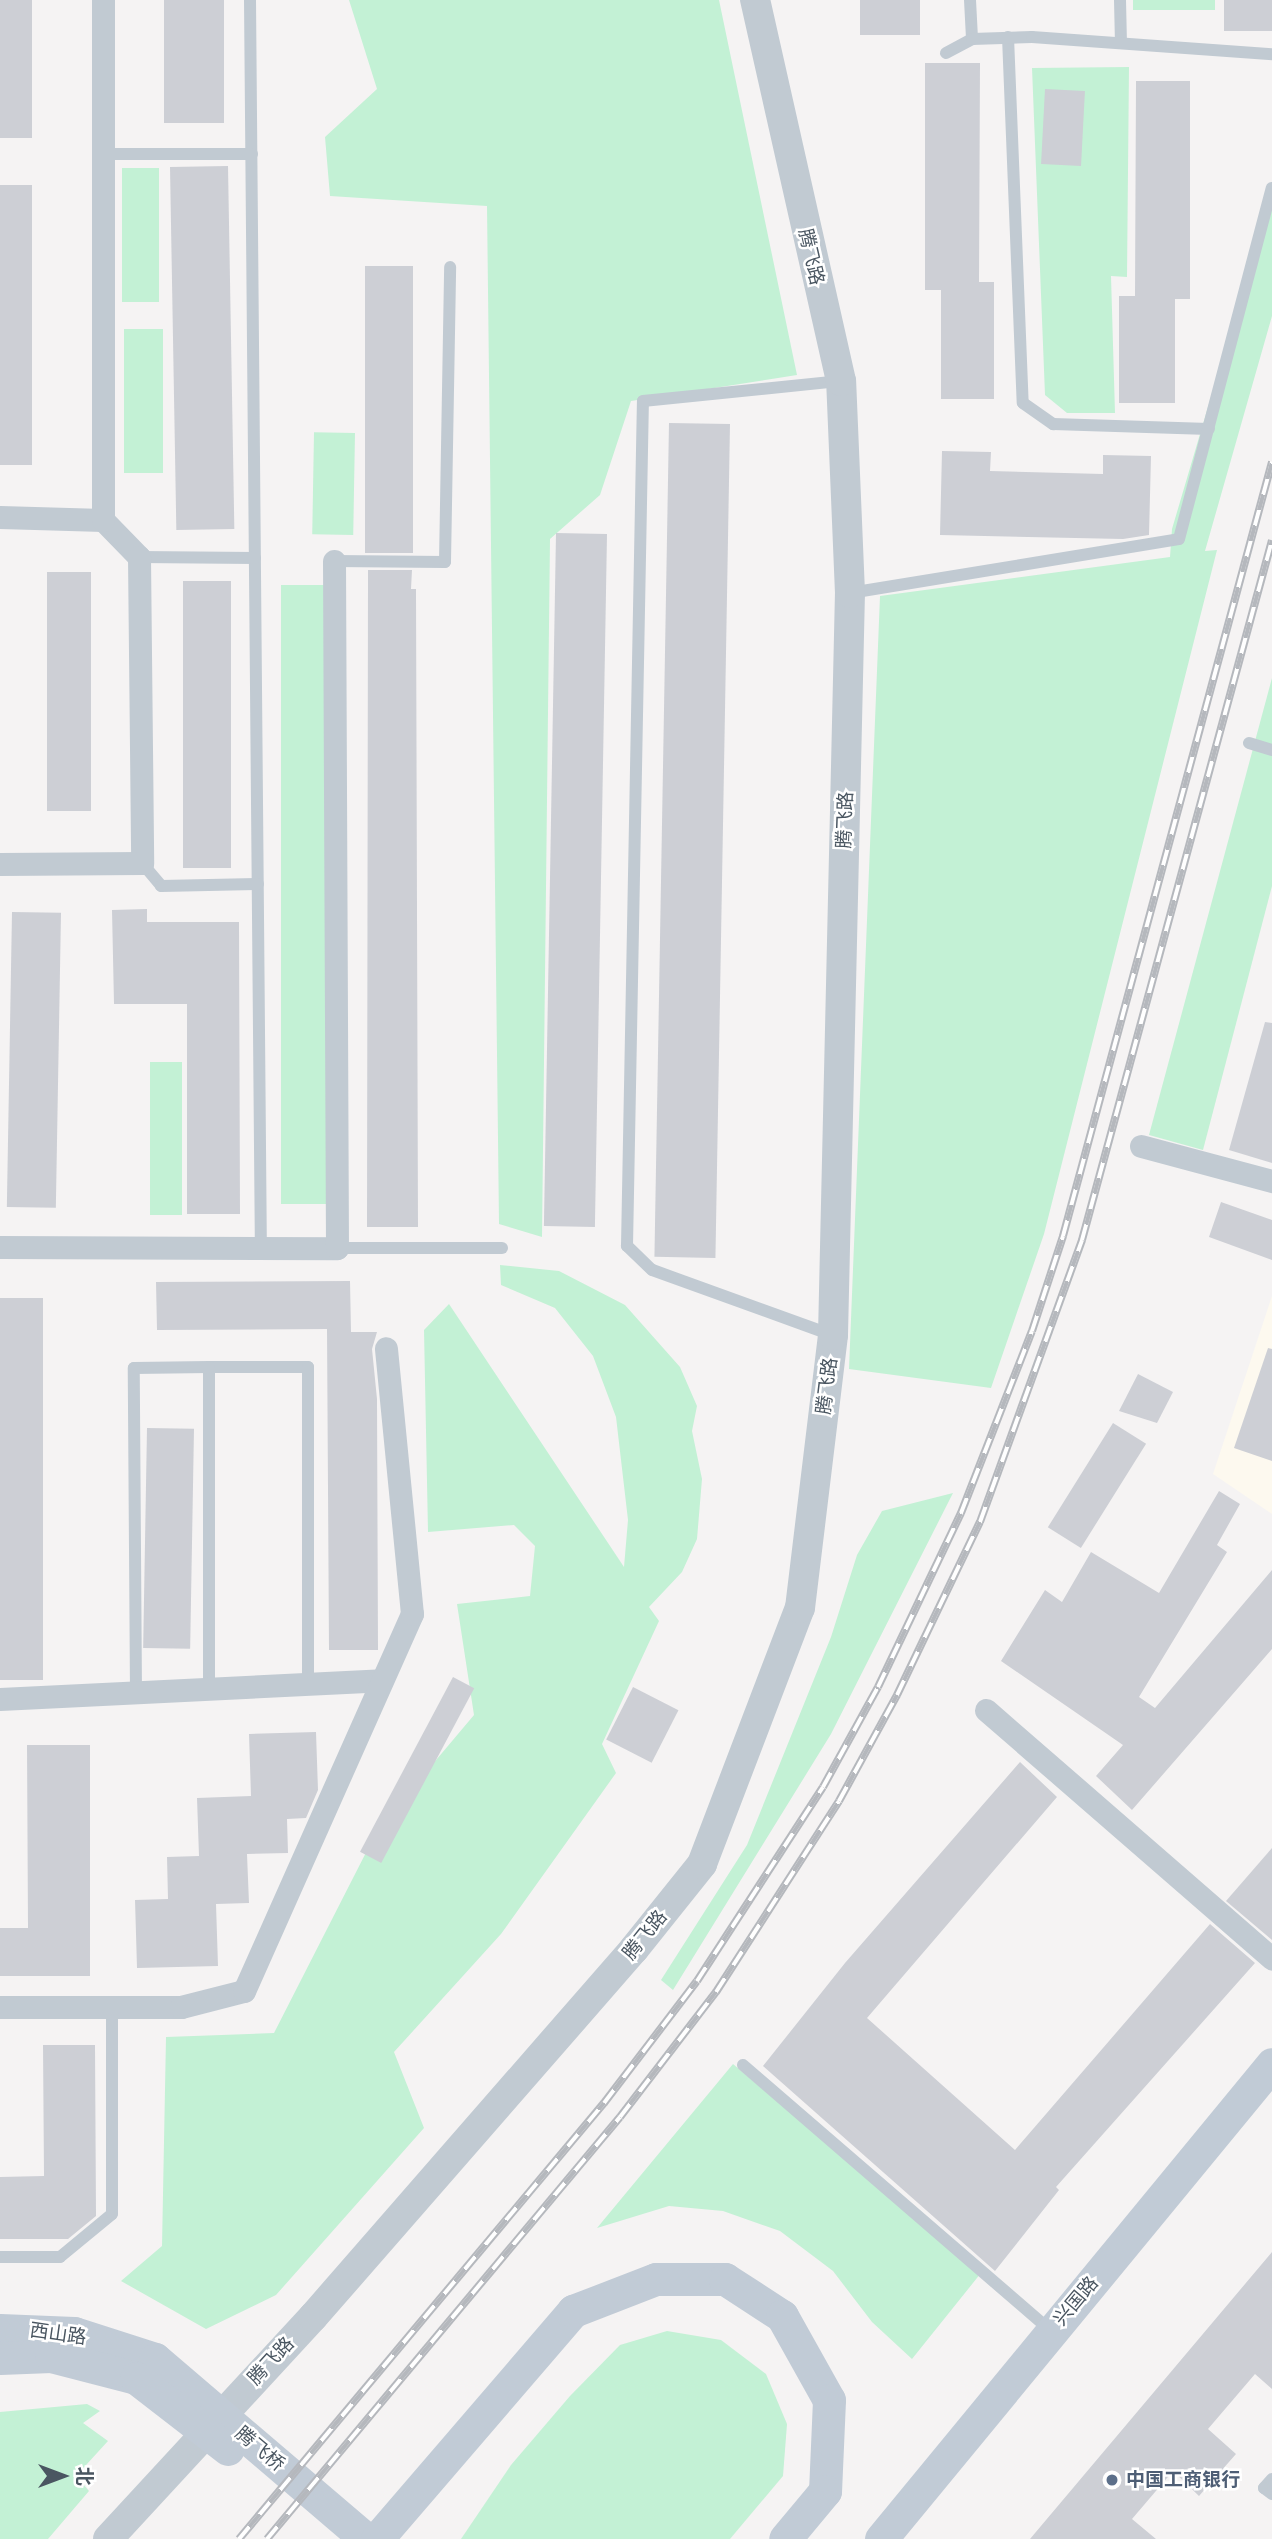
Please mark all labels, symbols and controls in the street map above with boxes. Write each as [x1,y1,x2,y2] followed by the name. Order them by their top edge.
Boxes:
[793,227,829,287] street label: 腾飞路
[833,791,857,849] street label: 腾飞路
[812,1356,842,1416] street label: 腾飞路
[618,1906,672,1964] street label: 腾飞路
[1049,2272,1103,2330] street label: 兴国路
[28,2319,88,2349] street label: 西山路
[243,2332,299,2390] street label: 腾飞路
[231,2422,289,2476] street label: 腾飞桥
[28,2441,98,2511] north arrow
[71,2466,98,2486] text: 北
[1126,2469,1240,2491] place label: 中国工商银行
[1104,2472,1120,2488] marker: 中国工商银行

